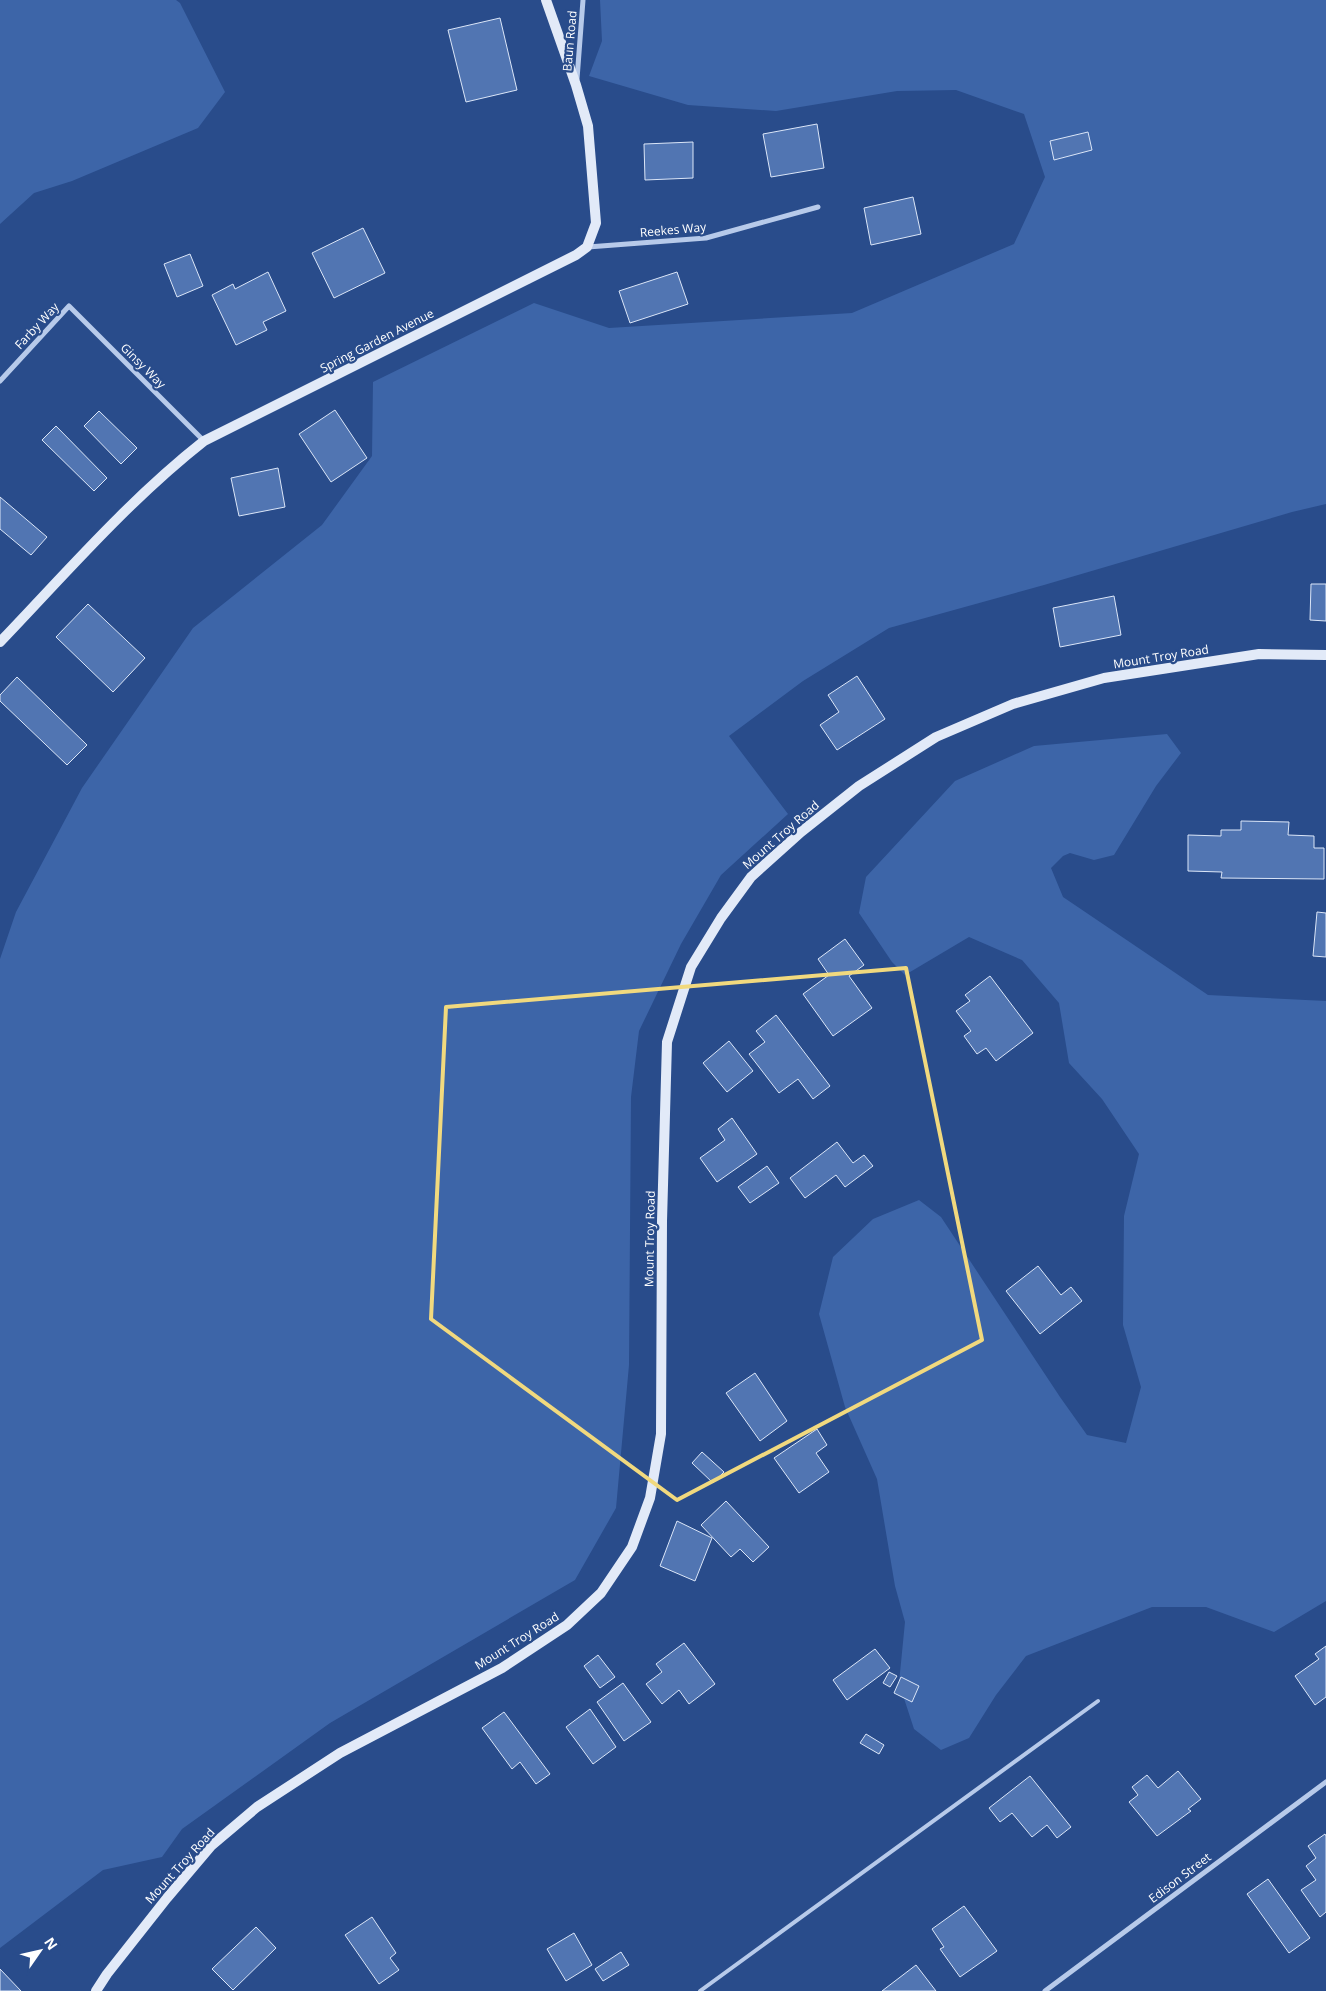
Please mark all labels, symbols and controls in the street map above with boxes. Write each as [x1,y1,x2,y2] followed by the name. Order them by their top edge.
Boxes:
[558,10,581,72] street label: Baun Road
[639,218,708,241] street label: Reekes Way
[11,298,63,353] street label: Farby Way
[317,304,437,377] street label: Spring Garden Avenue
[117,339,170,393] street label: Ginsy Way
[1112,641,1210,672] street label: Mount Troy Road
[739,797,823,873] street label: Mount Troy Road
[640,1191,659,1287] street label: Mount Troy Road
[471,1608,562,1673] street label: Mount Troy Road
[141,1824,218,1907] street label: Mount Troy Road
[1145,1849,1214,1907] street label: Edison Street
[15,1926,65,1976] north arrow
[40,1933,62,1953] text: N

